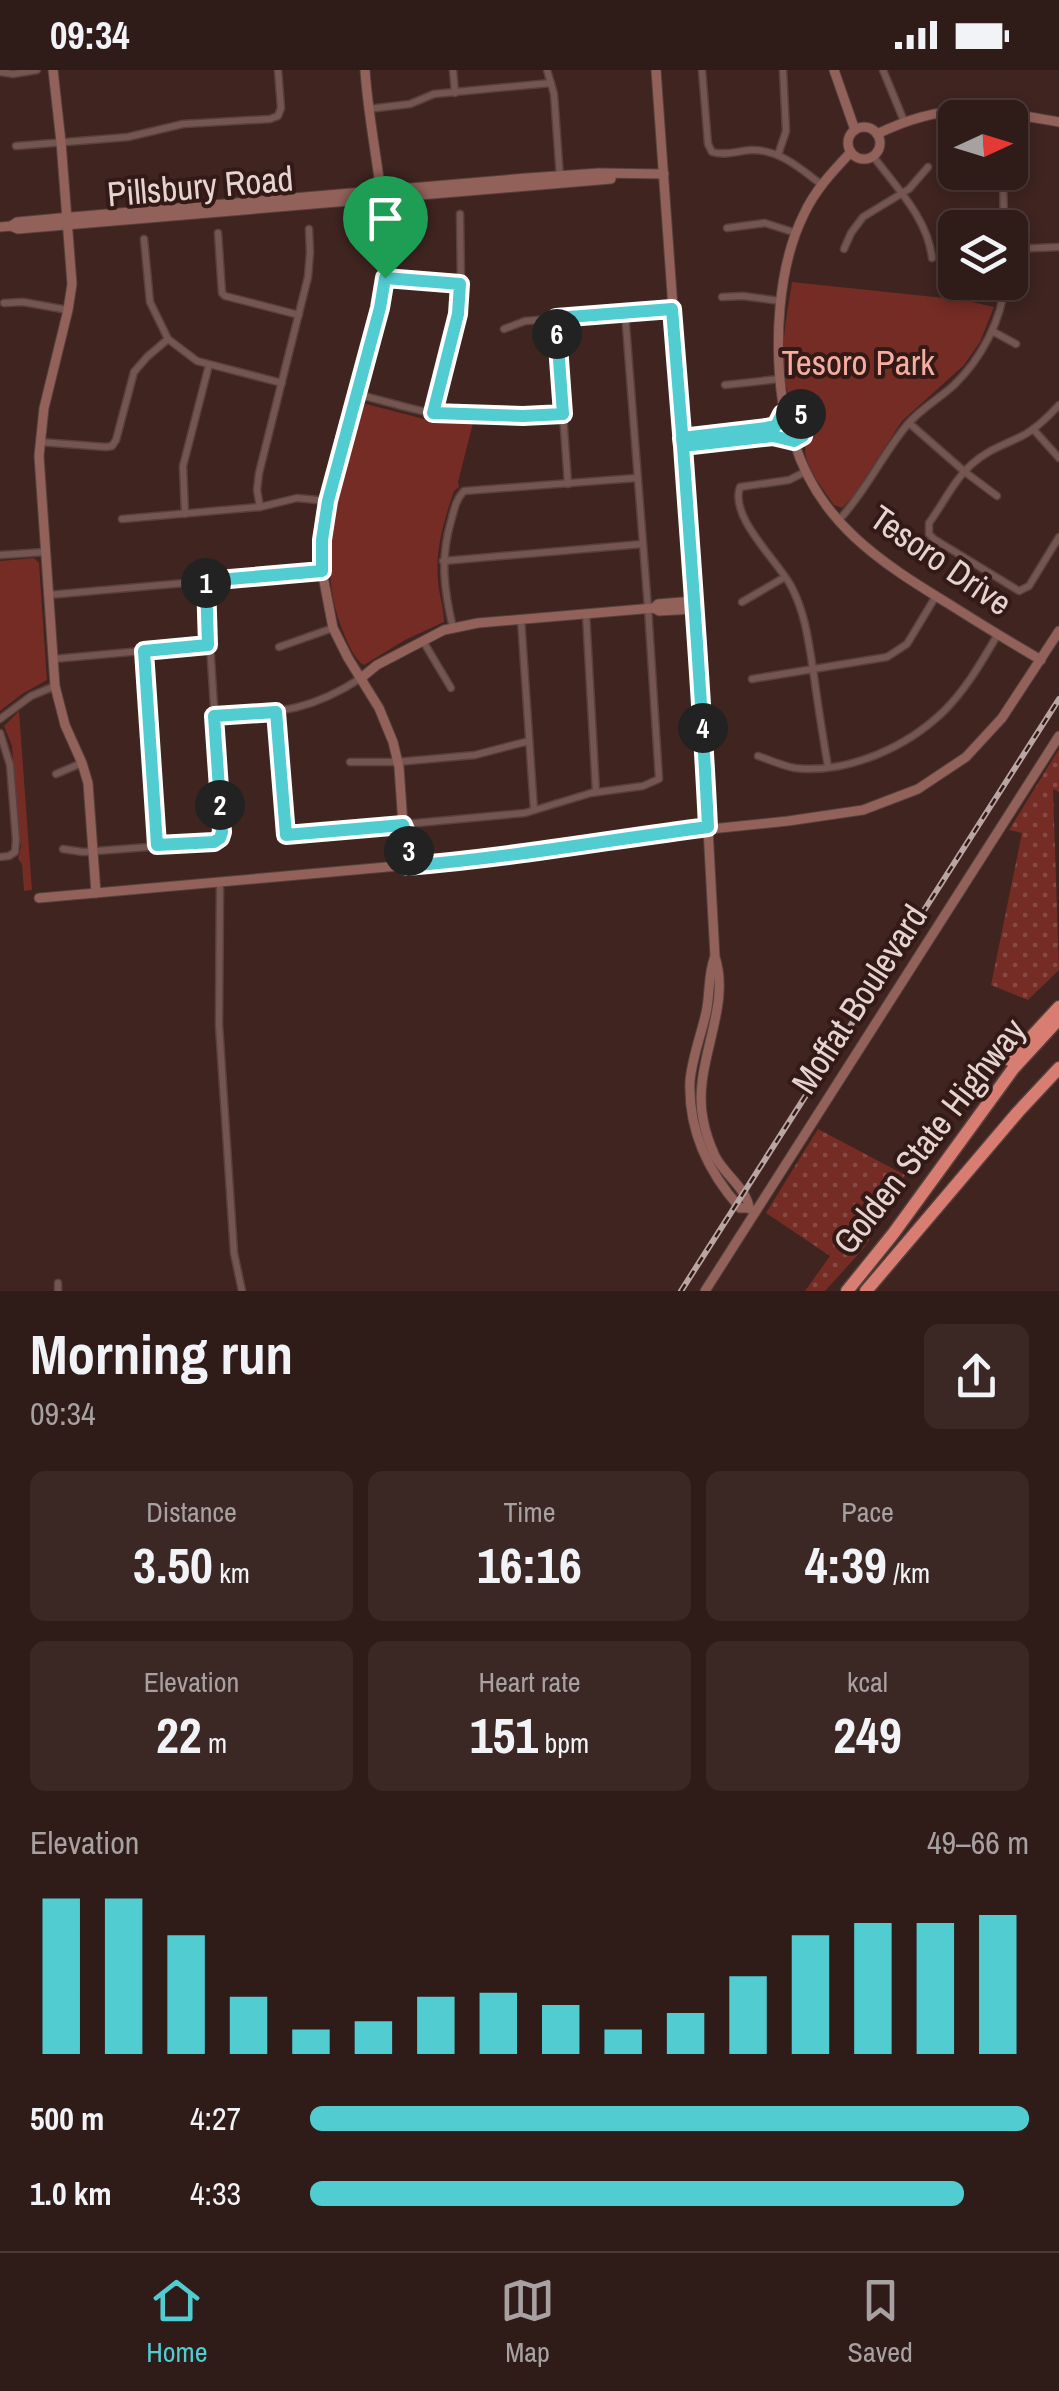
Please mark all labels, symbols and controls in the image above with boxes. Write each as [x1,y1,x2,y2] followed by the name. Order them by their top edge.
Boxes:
[50,10,130,61] text: 09:34
[938,100,1028,190] north arrow
[938,100,1028,300] map controls
[105,154,295,218] street label: Pillsbury Road
[343,176,428,279] pin
[358,191,413,246] icon: arrive
[938,210,1028,300] button: layers
[532,309,582,359] pin: 6
[551,315,563,353] text: 6
[781,339,935,386] park label: Tesoro Park
[776,389,826,439] pin: 5
[795,395,807,433] text: 5
[861,494,1021,626] street label: Tesoro Drive
[181,558,231,608] pin: 1
[200,564,212,602] text: 1
[678,703,728,753] pin: 4
[697,709,709,747] text: 4
[195,780,245,830] pin: 2
[214,786,226,824] text: 2
[384,826,434,876] pin: 3
[403,832,415,870] text: 3
[780,895,938,1103] street label: Moffat Boulevard
[822,1008,1036,1264] street label: Golden State Highway
[30,1317,293,1391] text: Morning run
[924,1324,1029,1429] button: share
[30,1392,96,1435] text: 09:34
[146,1493,237,1531] text: Distance
[504,1493,555,1531] text: Time
[841,1493,894,1531] text: Pace
[133,1531,213,1599] text: 3.50
[477,1531,582,1599] text: 16:16
[805,1531,887,1599] text: 4:39
[213,1554,250,1592] text: km
[887,1554,930,1592] text: /km
[144,1663,239,1701] text: Elevation
[478,1663,581,1701] text: Heart rate
[847,1663,888,1701] text: kcal
[156,1701,202,1769] text: 22
[470,1701,538,1769] text: 151
[833,1701,902,1769] text: 249
[202,1724,227,1762] text: m
[538,1724,589,1762] text: bpm
[30,1821,139,1864] text: Elevation
[927,1821,1029,1864] text: 49–66 m
[30,2097,104,2140] text: 500 m
[190,2097,241,2140] text: 4:27
[30,2172,112,2215] text: 1.0 km
[190,2172,241,2215] text: 4:33
[146,2273,208,2371] tab: Home
[500,2273,555,2371] tab: Map
[848,2273,913,2371] tab: Saved

